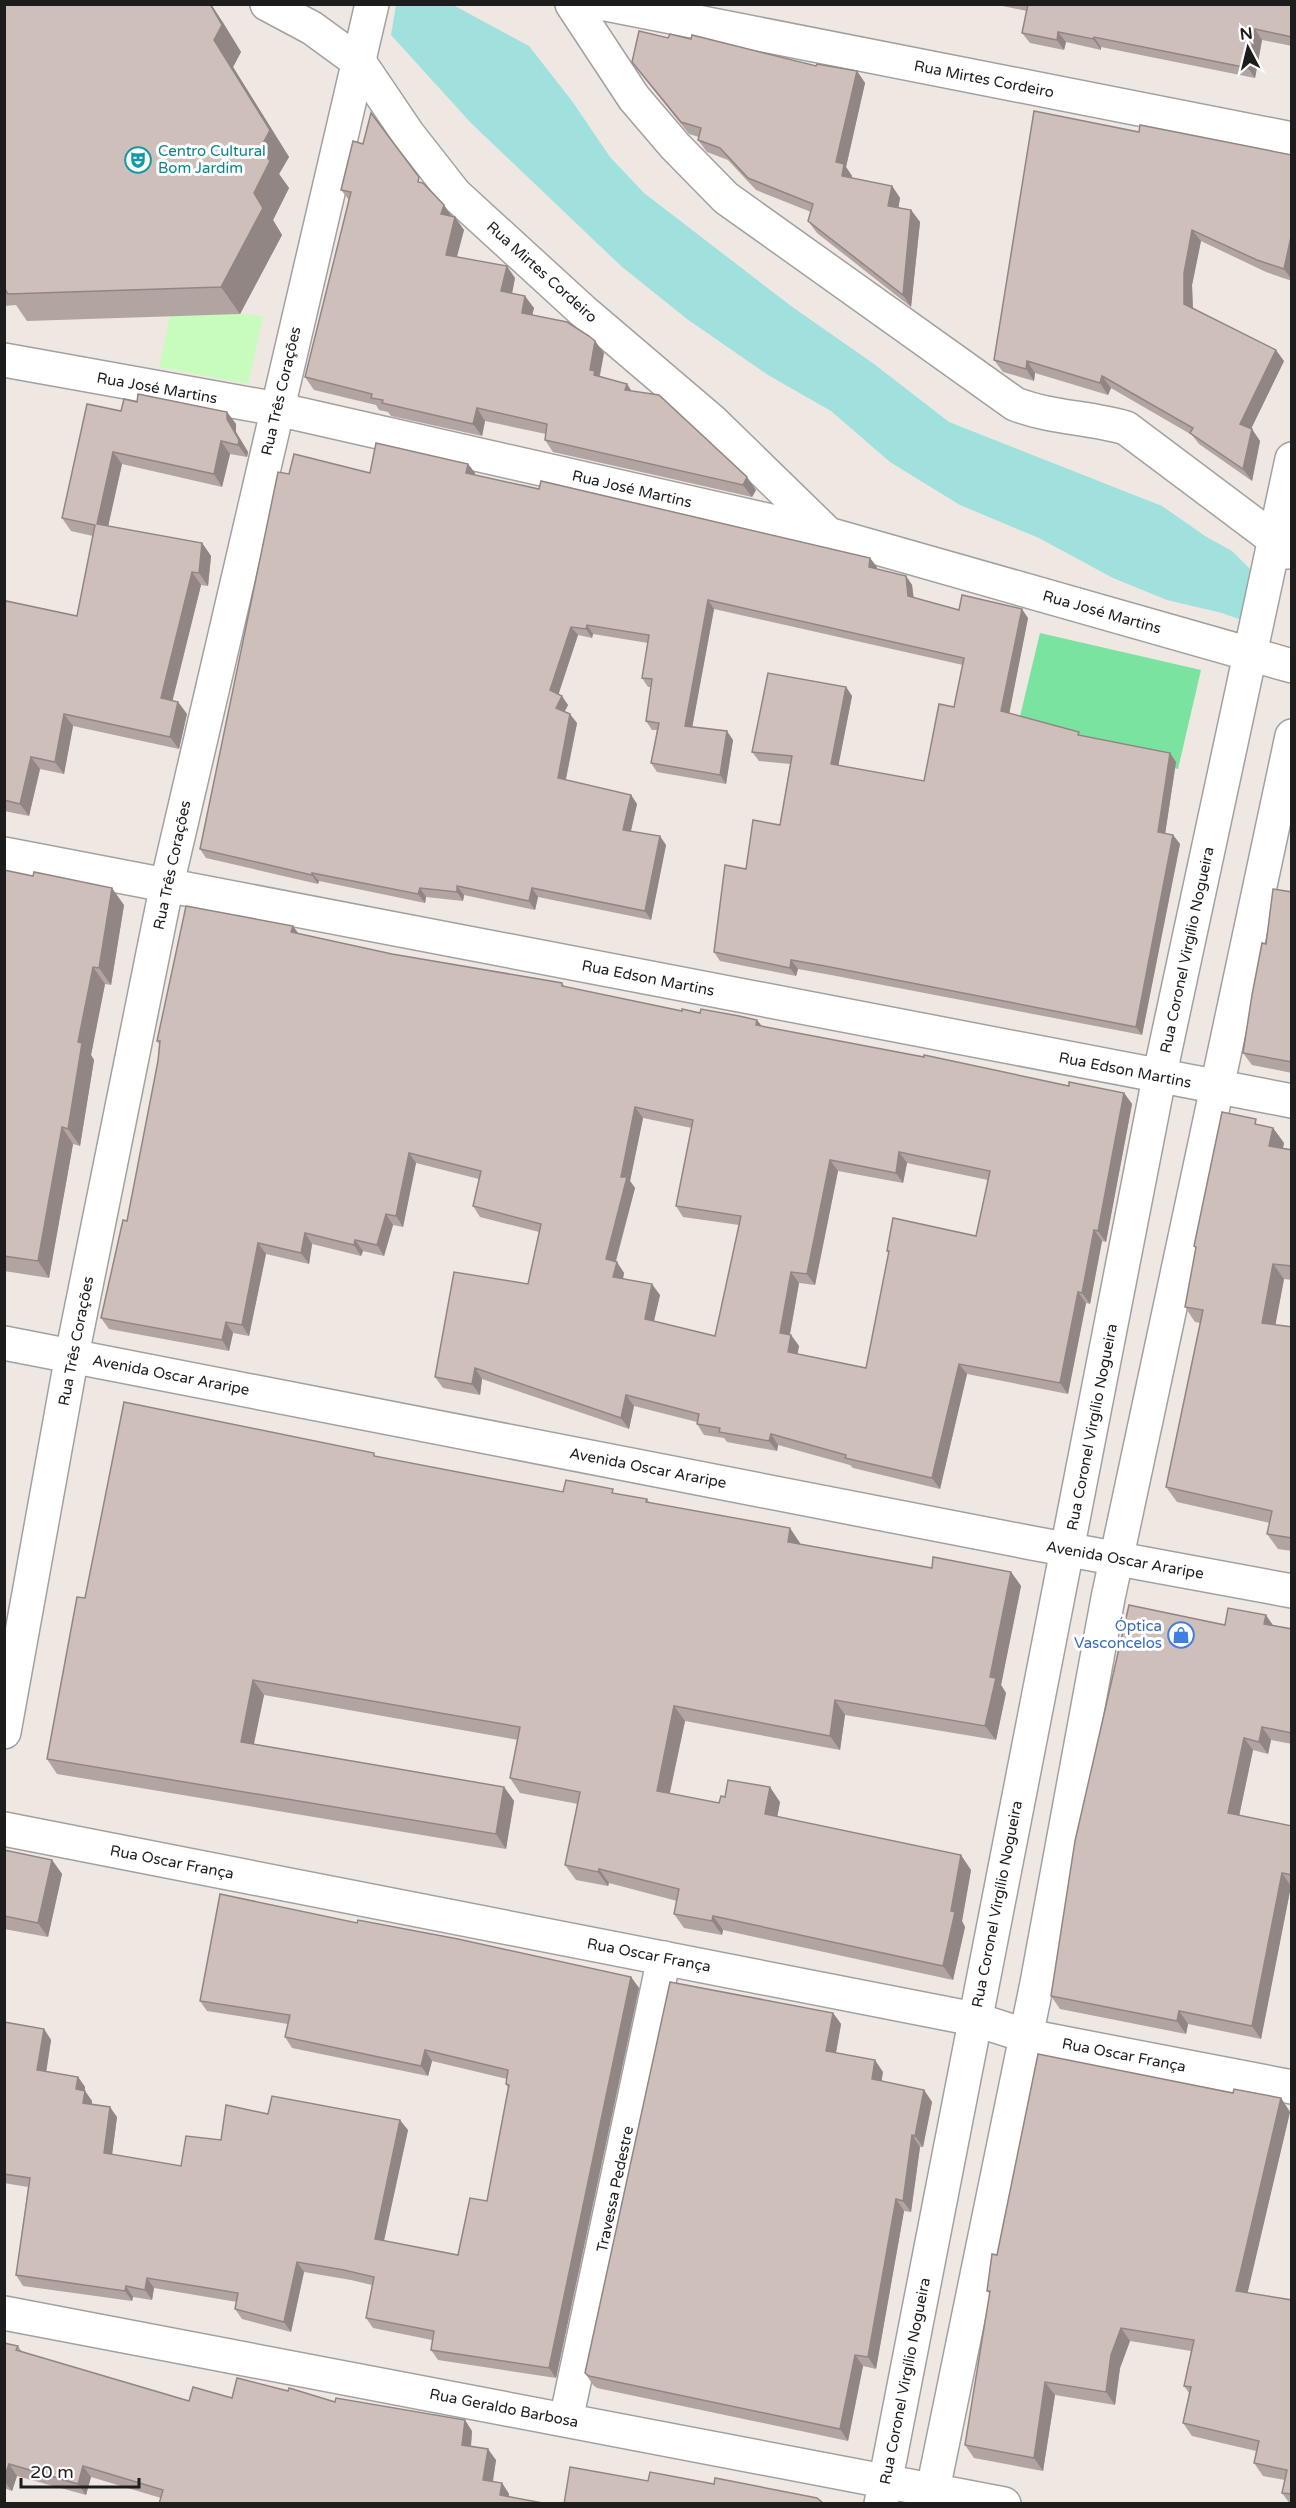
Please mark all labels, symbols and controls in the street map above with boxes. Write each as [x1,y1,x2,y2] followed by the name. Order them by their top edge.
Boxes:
[1218,18,1278,78] north arrow
[1239,23,1254,45] text: N
[912,57,1056,101] street label: Rua Mirtes Cordeiro
[158,142,266,177] place label: Centro Cultural Bom Jardim
[123,145,153,175] theatre icon: Centro Cultural Bom Jardim
[483,218,601,326] street label: Rua Mirtes Cordeiro
[257,325,305,457] street label: Rua Três Corações
[95,369,219,407] street label: Rua José Martins
[570,466,694,512] street label: Rua José Martins
[1041,586,1163,638] street label: Rua José Martins
[150,799,194,931] street label: Rua Três Corações
[1156,845,1218,1055] street label: Rua Coronel Virgílio Nogueira
[580,956,716,1000] street label: Rua Edson Martins
[1057,1048,1193,1092] street label: Rua Edson Martins
[55,1275,97,1407] street label: Rua Três Corações
[1063,1322,1121,1532] street label: Rua Coronel Virgílio Nogueira
[91,1351,251,1399] street label: Avenida Oscar Araripe
[568,1444,728,1492] street label: Avenida Oscar Araripe
[1045,1537,1205,1583] street label: Avenida Oscar Araripe
[1074,1617,1162,1652] place label: Óptica Vasconcelos
[1166,1620,1196,1650] shop icon: Óptica Vasconcelos
[968,1799,1026,2009] street label: Rua Coronel Virgílio Nogueira
[108,1841,236,1883] street label: Rua Oscar França
[585,1934,713,1976] street label: Rua Oscar França
[1060,2034,1188,2076] street label: Rua Oscar França
[593,2124,637,2254] street label: Travessa Pedestre
[876,2276,934,2486] street label: Rua Coronel Virgílio Nogueira
[428,2385,580,2431] street label: Rua Geraldo Barbosa
[21,2451,140,2489] scale bar
[30,2461,74,2483] text: 20 m

